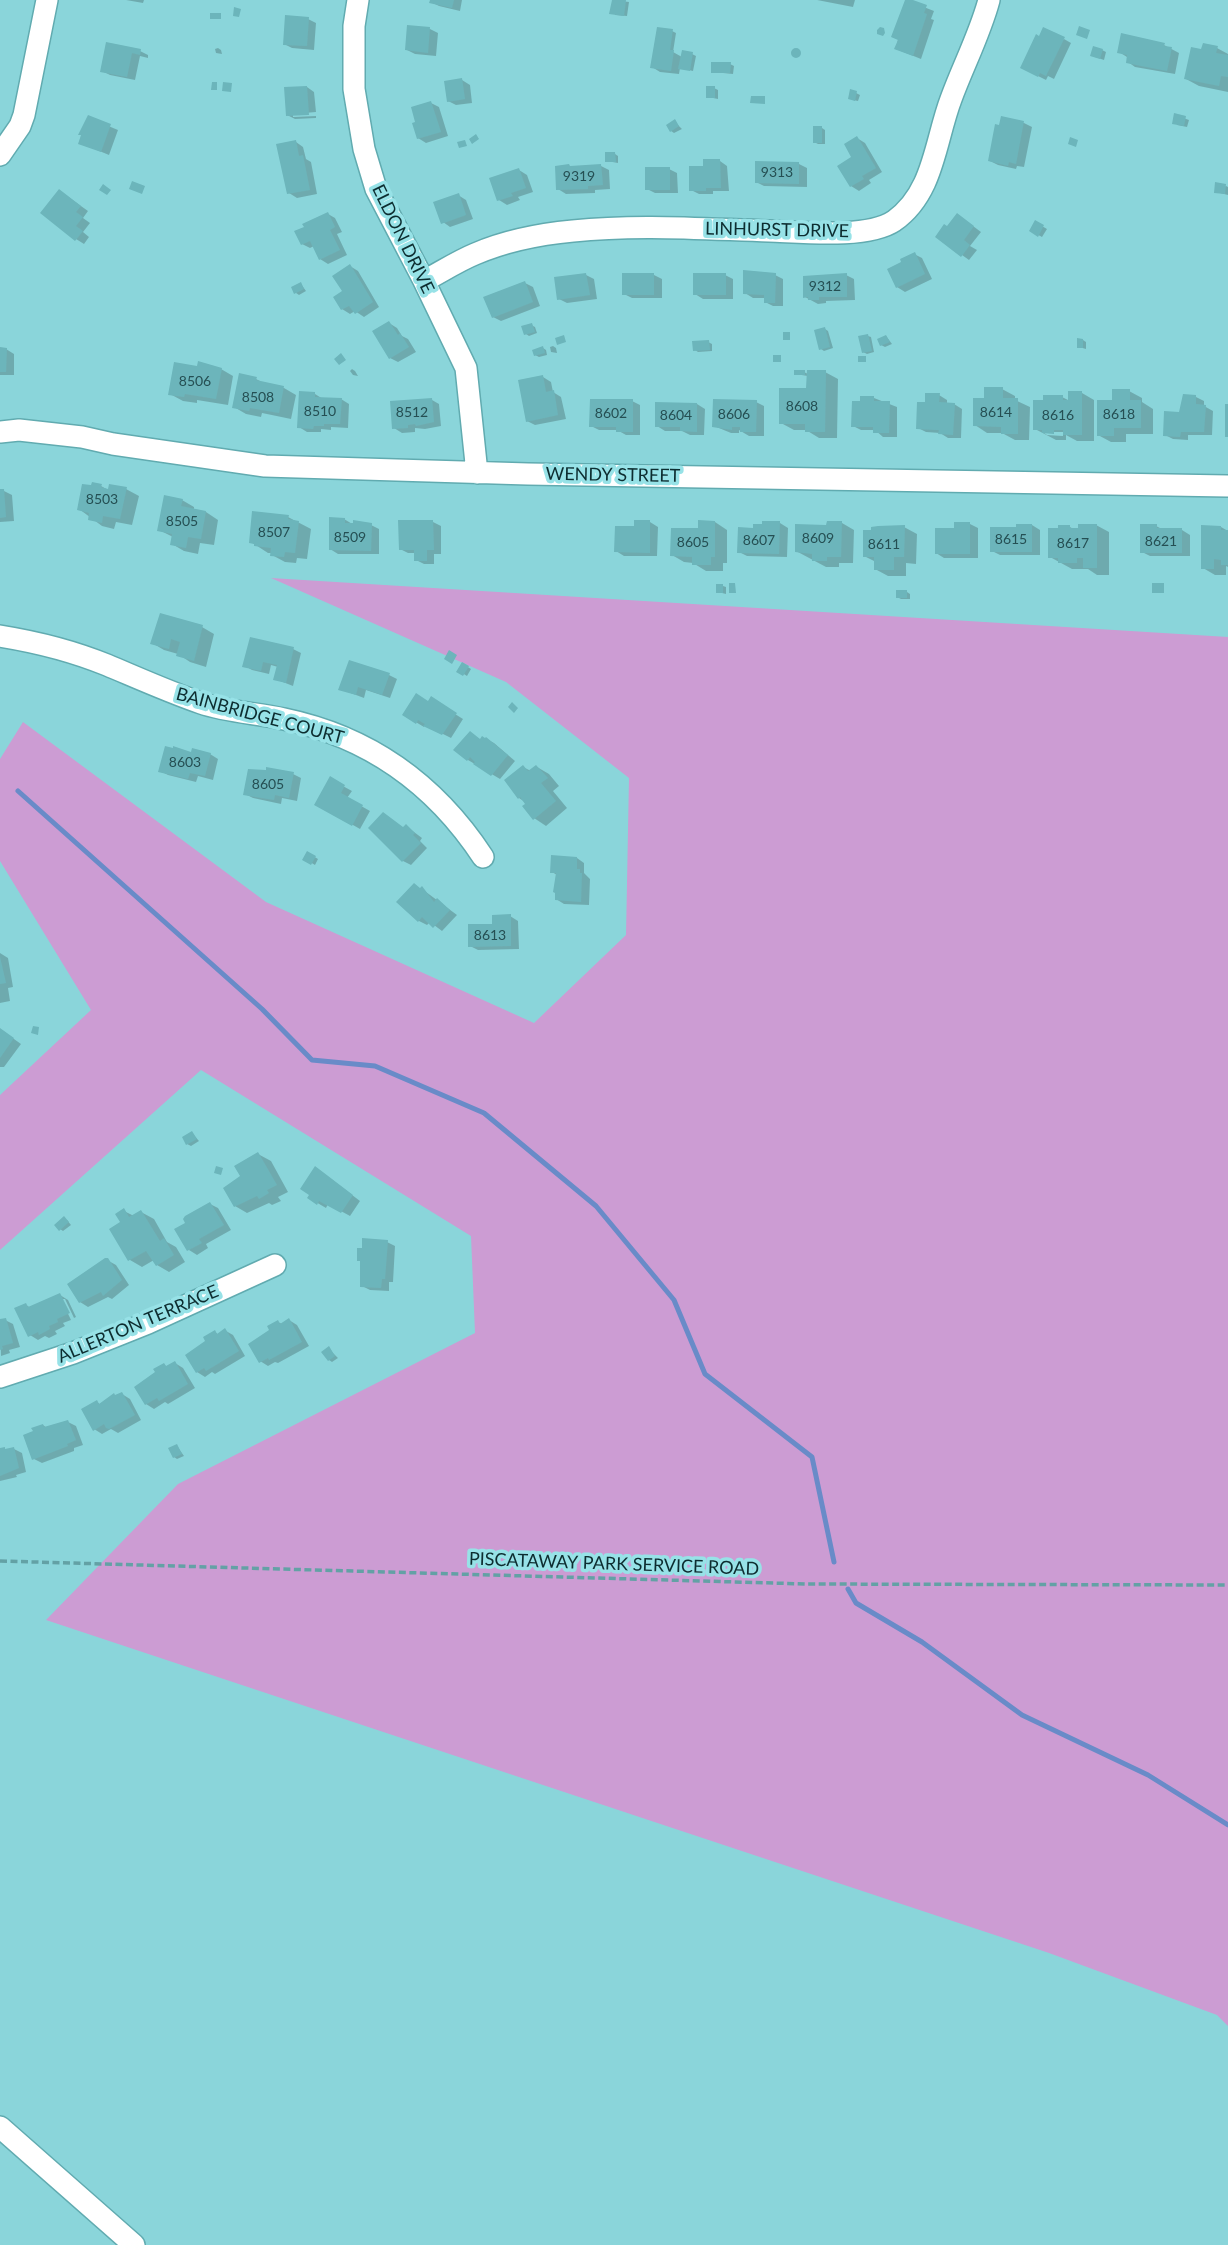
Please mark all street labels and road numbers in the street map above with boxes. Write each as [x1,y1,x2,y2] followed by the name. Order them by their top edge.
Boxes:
[367,181,439,297] street label: ELDON DRIVE
[705,218,849,242] street label: LINHURST DRIVE
[545,463,681,487] street label: WENDY STREET
[174,683,346,749] street label: BAINBRIDGE COURT
[54,1280,222,1368] street label: ALLERTON TERRACE
[469,1548,759,1580] street label: PISCATAWAY PARK SERVICE ROAD

